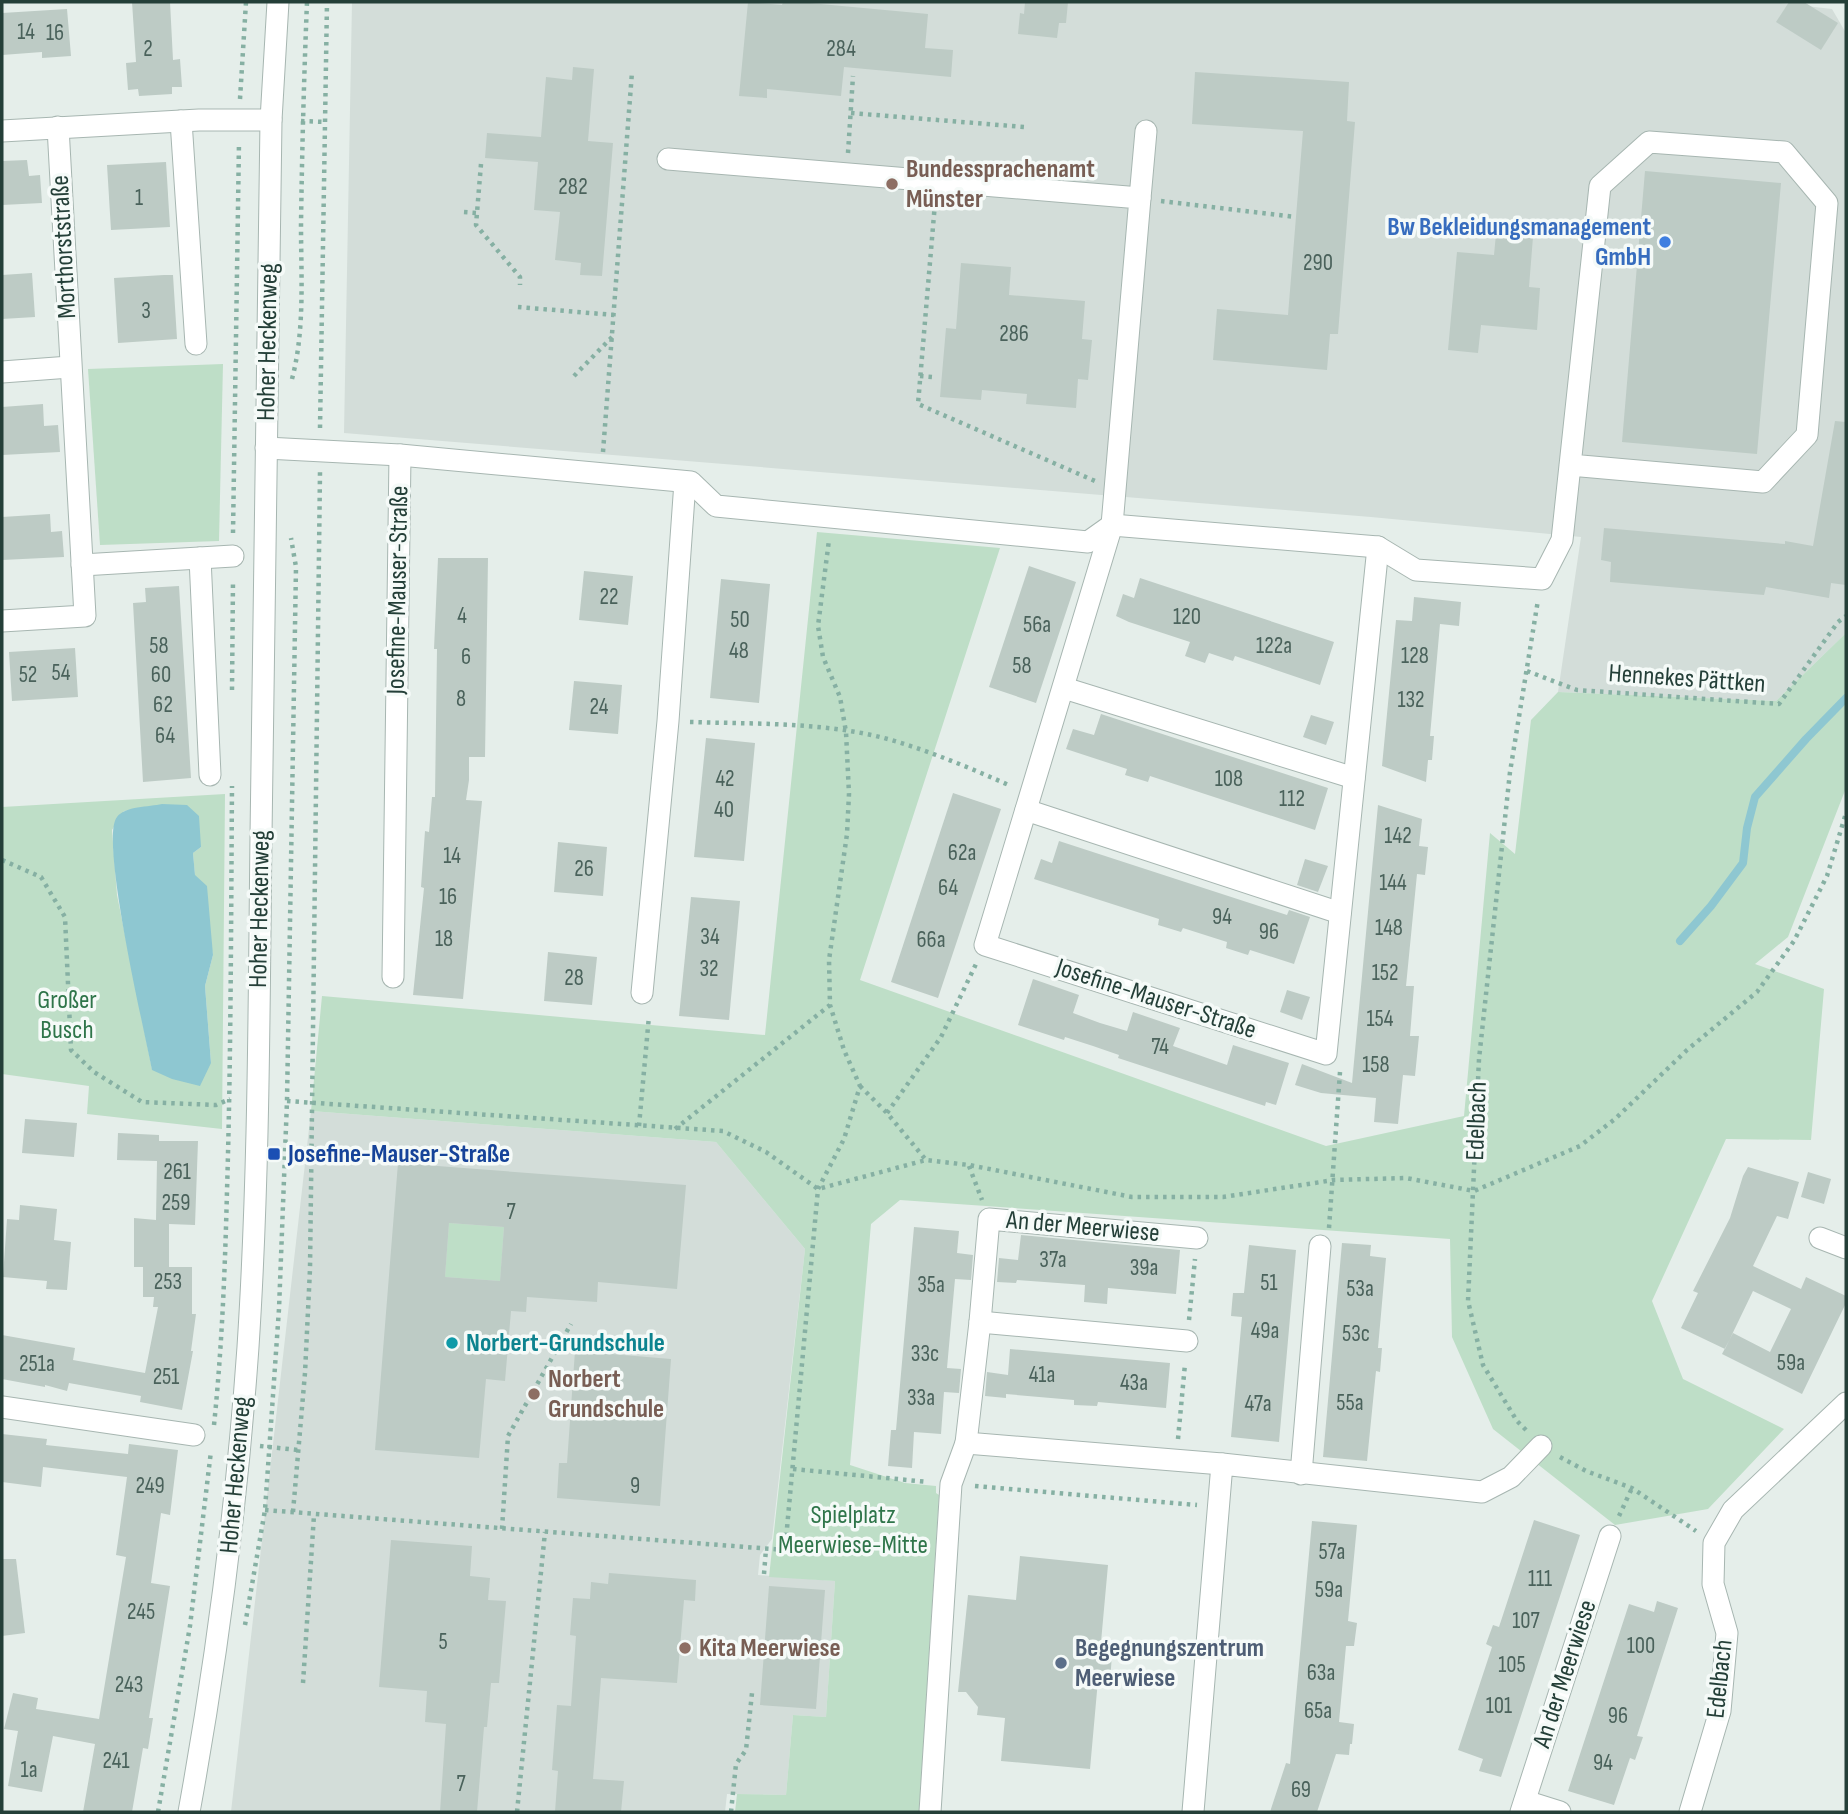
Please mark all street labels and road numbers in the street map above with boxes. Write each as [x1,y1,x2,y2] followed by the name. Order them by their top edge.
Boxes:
[45,174,83,320] street label: Morthorststraße
[251,263,285,421] street label: Hoher Heckenweg
[381,485,415,696] street label: Josefine-Mauser-Straße
[1607,658,1767,700] street label: Hennekes Pättken
[243,830,277,988] street label: Hoher Heckenweg
[1051,952,1260,1046] street label: Josefine-Mauser-Straße
[1460,1081,1494,1161] street label: Edelbach
[1004,1205,1161,1249] street label: An der Meerwiese
[214,1395,258,1555] street label: Hoher Heckenweg
[1526,1596,1603,1753] street label: An der Meerwiese
[1700,1638,1740,1720] street label: Edelbach

